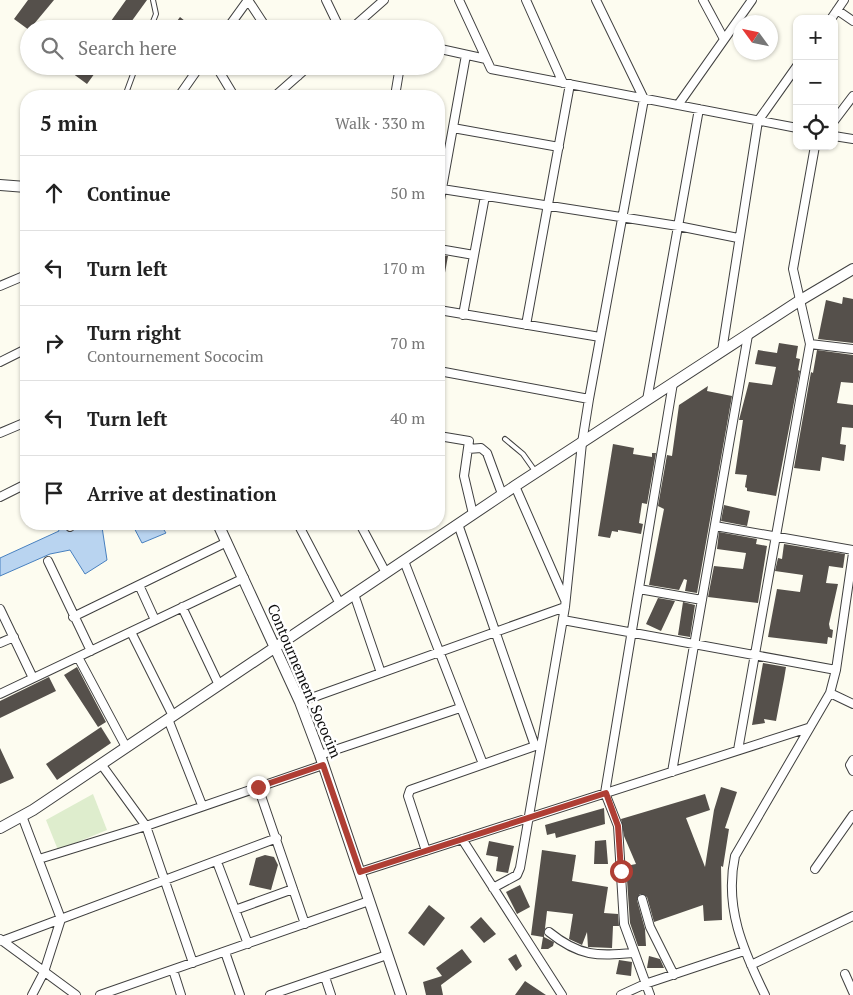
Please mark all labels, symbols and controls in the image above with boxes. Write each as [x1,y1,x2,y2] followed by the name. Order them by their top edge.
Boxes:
[733,15,778,60] north arrow
[793,15,838,150] map controls
[793,15,838,60] button: +
[20,20,445,75] search box
[38,34,66,62] icon: search
[78,35,177,60] text: Search here
[793,60,838,105] button: −
[793,105,838,150] button: locate
[40,109,97,137] text: 5 min
[335,112,425,134] text: Walk · 330 m
[40,179,68,207] icon: ahead
[87,181,171,206] text: Continue
[390,182,425,204] text: 50 m
[40,254,68,282] icon: left
[87,256,168,281] text: Turn left
[382,257,425,279] text: 170 m
[87,320,181,345] text: Turn right
[40,329,68,357] icon: right
[390,332,425,354] text: 70 m
[87,345,264,367] text: Contournement Sococim
[40,404,68,432] icon: left
[87,406,168,431] text: Turn left
[390,407,425,429] text: 40 m
[40,479,68,507] icon: arrive
[87,481,276,506] text: Arrive at destination
[263,600,346,761] street label: Contournement Sococim
[247,776,270,799] route end
[610,860,633,883] route start

